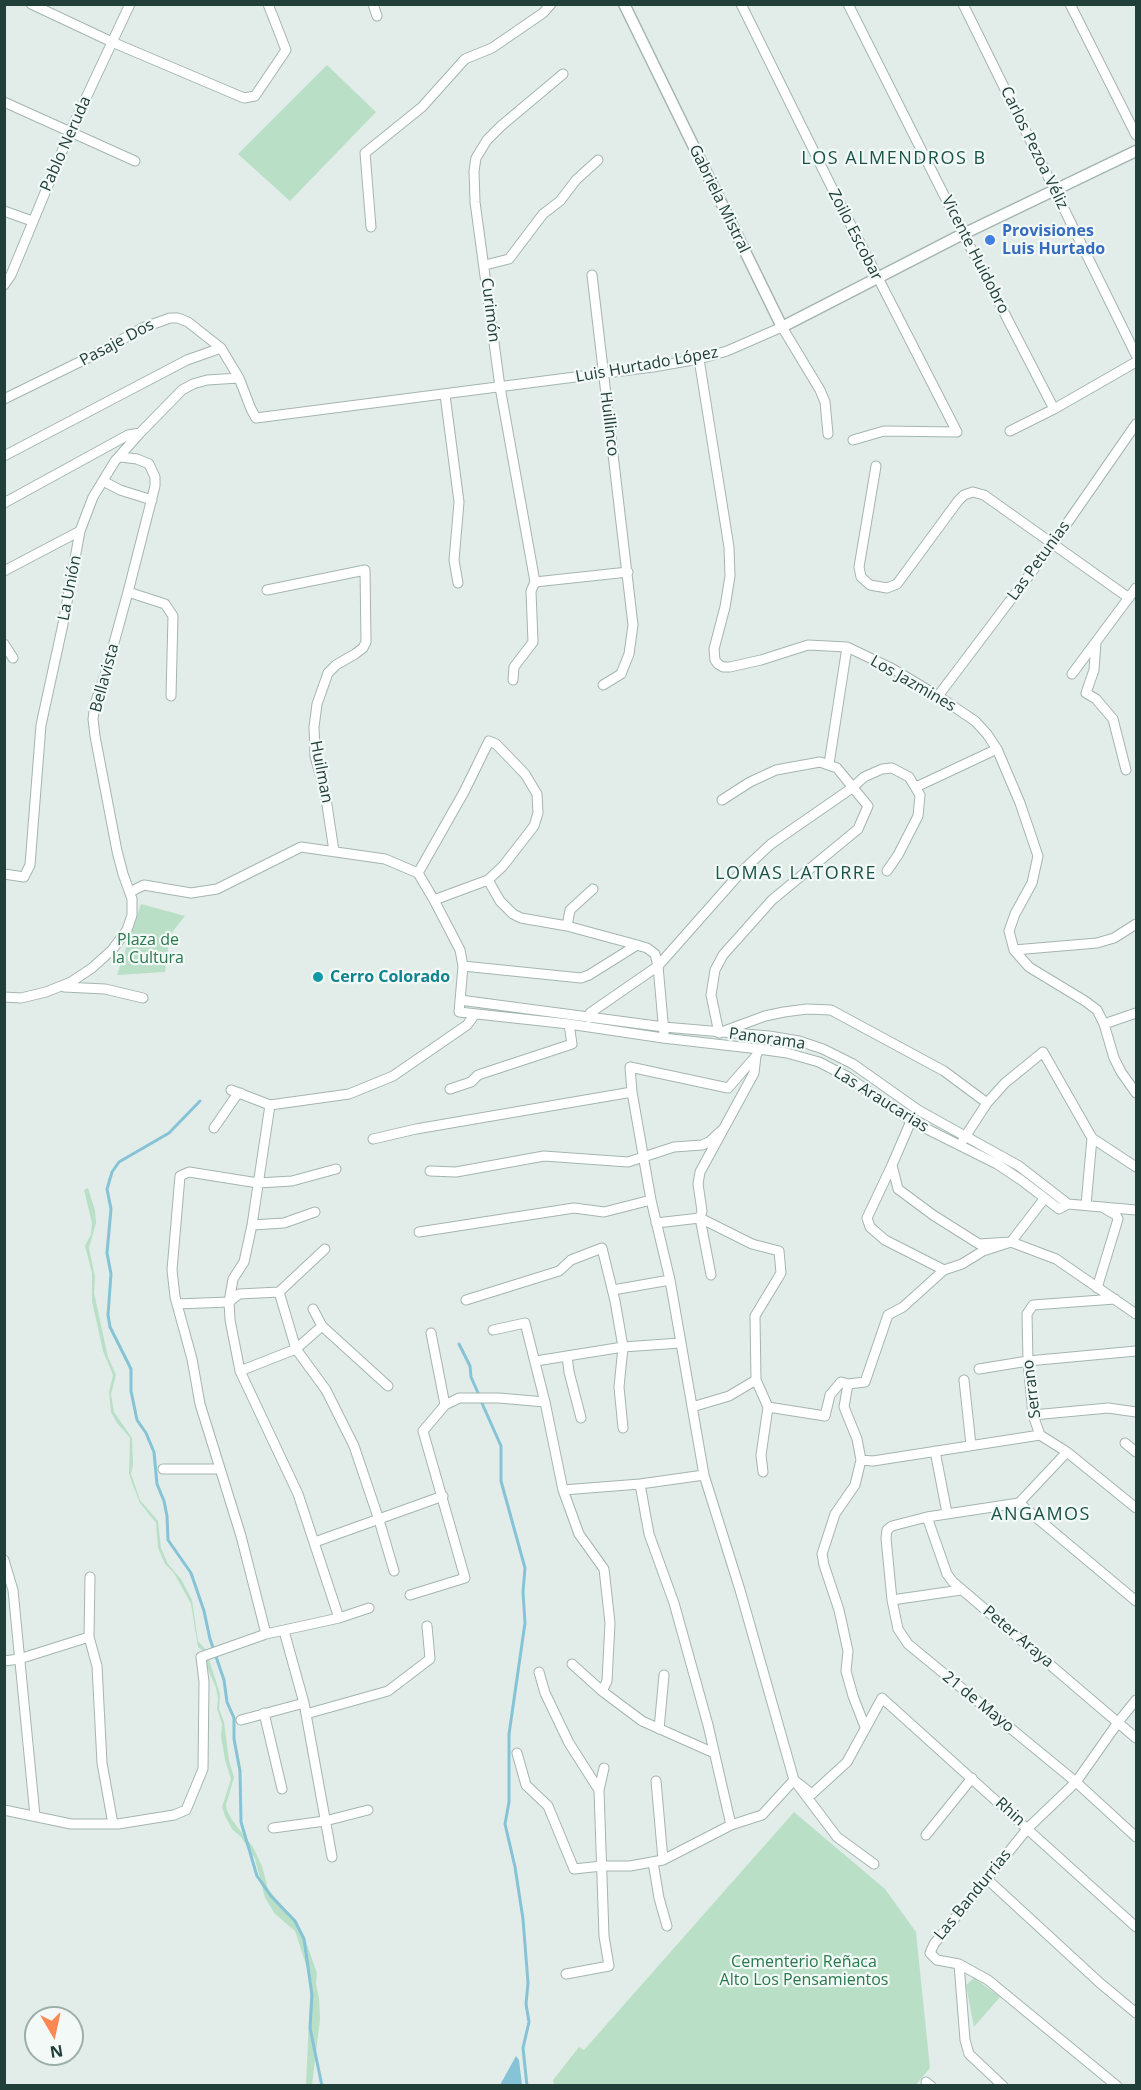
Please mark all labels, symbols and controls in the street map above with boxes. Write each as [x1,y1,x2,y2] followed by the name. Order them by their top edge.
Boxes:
[996,84,1072,212] street label: Carlos Pezoa Véliz
[36,93,96,195] street label: Pablo Neruda
[684,142,754,256] street label: Gabriela Mistral
[801,148,987,170] district label: LOS ALMENDROS B
[824,186,886,284] street label: Zoilo Escobar
[937,193,1013,317] street label: Vicente Huidobro
[1002,221,1105,259] place label: Provisiones Luis Hurtado
[983,233,997,247] marker: Provisiones Luis Hurtado
[477,277,503,343] street label: Curimón
[77,315,157,371] street label: Pasaje Dos
[574,343,720,387] street label: Luis Hurtado López
[596,391,622,457] street label: Huillinco
[1004,518,1074,604] street label: Las Petunias
[54,554,86,622] street label: La Unión
[87,641,123,715] street label: Bellavista
[867,652,959,716] street label: Los Jazmines
[306,739,336,805] street label: Huilman
[715,863,877,885] district label: LOMAS LATORRE
[112,930,184,968] park label: Plaza de la Cultura
[330,967,450,987] place label: Cerro Colorado
[311,970,325,984] marker: Cerro Colorado
[727,1024,807,1054] street label: Panorama
[830,1063,932,1137] street label: Las Araucarias
[1019,1358,1045,1420] street label: Serrano
[991,1504,1091,1526] district label: ANGAMOS
[979,1602,1057,1672] street label: Peter Araya
[938,1667,1018,1737] street label: 21 de Mayo
[991,1794,1029,1830] street label: Rhin
[931,1846,1015,1944] street label: Las Bandurrias
[720,1952,888,1990] park label: Cementerio Reñaca Alto Los Pensamientos
[24,2006,84,2066] north arrow
[48,2040,65,2064] text: N

